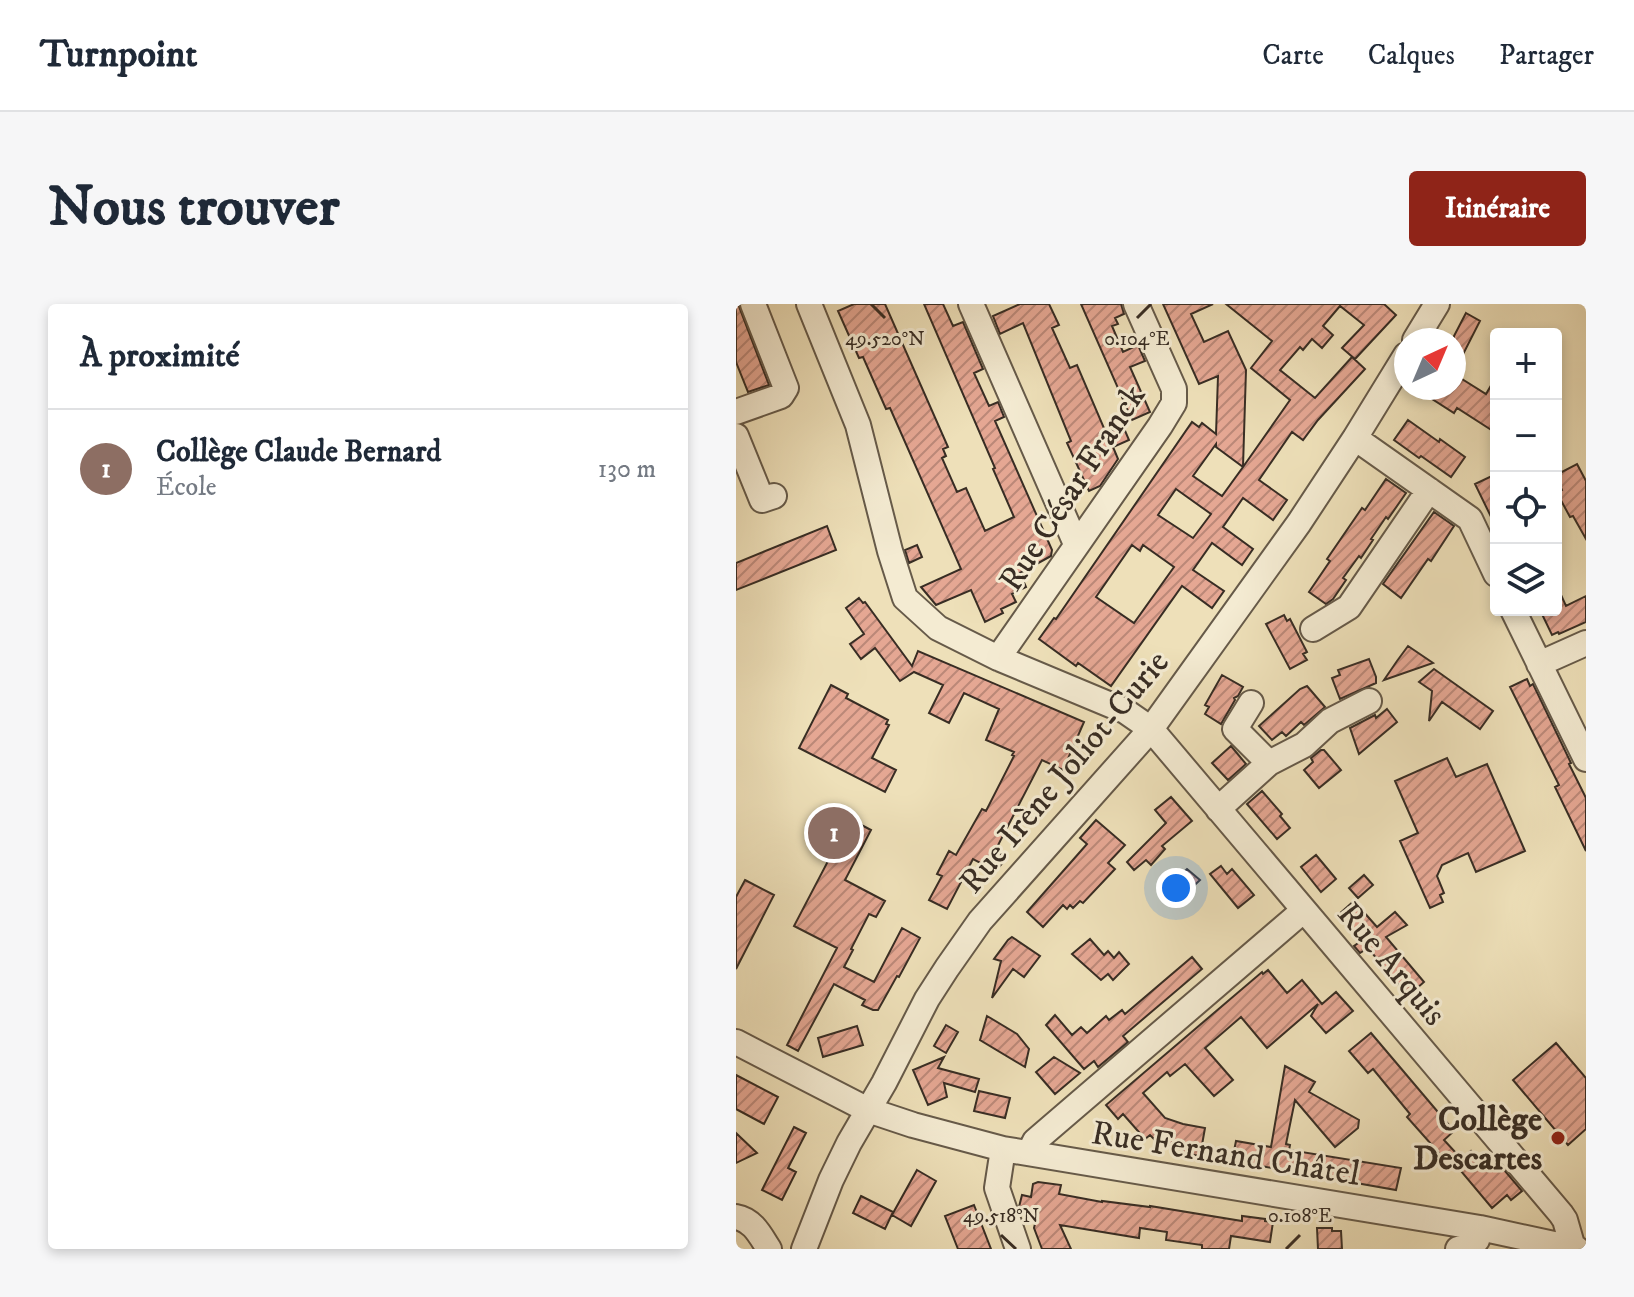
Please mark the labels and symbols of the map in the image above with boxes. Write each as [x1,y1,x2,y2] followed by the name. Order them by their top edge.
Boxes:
[845,327,925,352] text: 49.520°N
[1104,327,1170,352] text: 0.104°E
[1394,328,1466,400] north arrow
[990,377,1155,599] street label: Rue César Franck
[951,642,1178,902] street label: Rue Irène Joliot-Curie
[808,803,860,863] pin: 1
[1156,868,1196,908] your location
[1328,894,1455,1034] street label: Rue Arquis
[1413,1099,1542,1180] place label: Collège Descartes
[1088,1112,1364,1196] street label: Rue Fernand Châtel
[1549,1129,1567,1147] marker: Collège Descartes
[963,1204,1039,1229] text: 49.518°N
[1268,1204,1332,1229] text: 0.108°E

